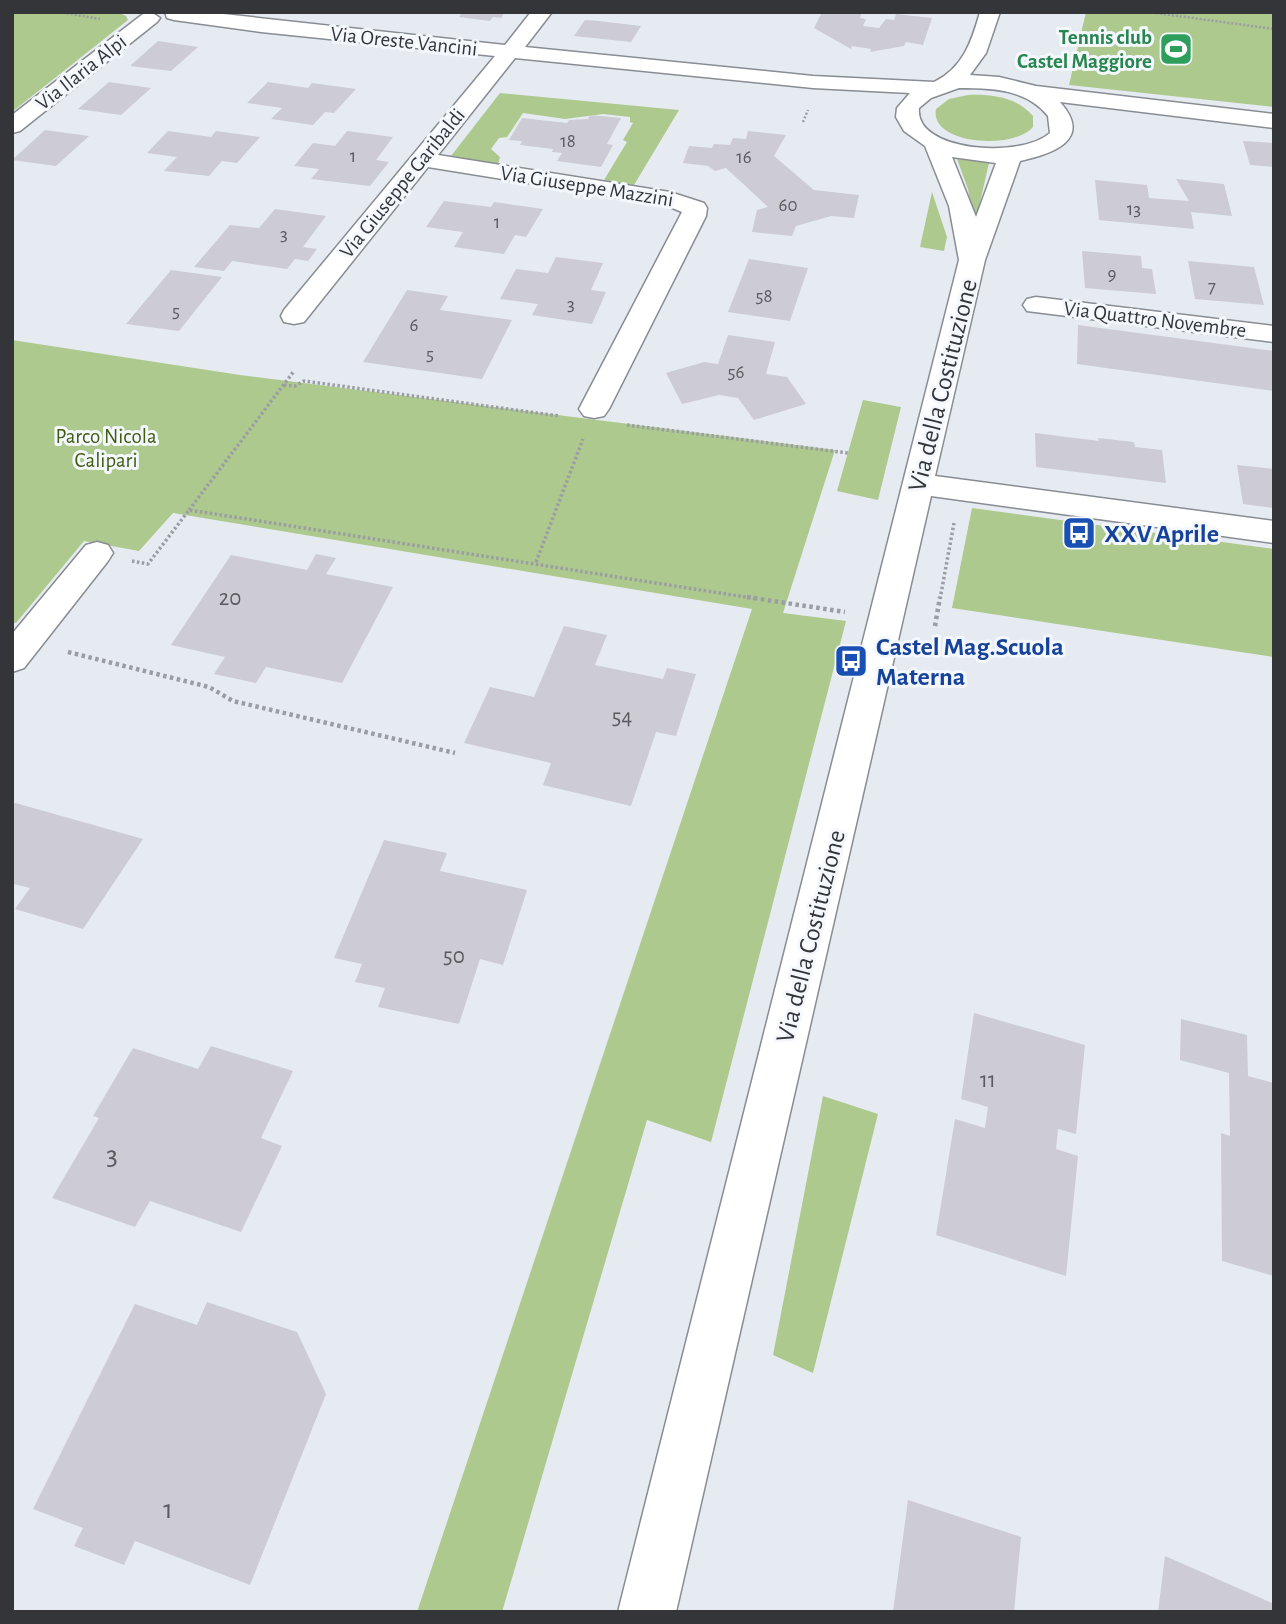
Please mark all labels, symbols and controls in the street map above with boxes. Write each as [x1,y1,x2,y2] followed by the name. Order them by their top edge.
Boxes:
[330,23,478,60] street label: Via Oreste Vancini
[1017,27,1152,72] place label: Tennis club Castel Maggiore
[1157,30,1195,68] sports icon: Tennis club Castel Maggiore
[32,31,131,114] street label: Via Ilaria Alpi
[336,104,469,262] street label: Via Giuseppe Garibaldi
[560,132,576,151] house number: 18
[350,147,356,166] house number: 1
[736,148,752,167] house number: 16
[499,162,675,211] street label: Via Giuseppe Mazzini
[779,196,797,215] house number: 60
[1127,200,1141,219] house number: 13
[494,213,500,232] house number: 1
[280,225,288,244] house number: 3
[1108,265,1117,284] house number: 9
[904,276,982,494] street label: Via della Costituzione
[1208,278,1216,297] house number: 7
[756,287,772,306] house number: 58
[567,295,575,314] house number: 3
[1062,298,1247,341] street label: Via Quattro Novembre
[172,302,180,321] house number: 5
[410,316,419,335] house number: 6
[426,345,434,364] house number: 5
[728,363,745,382] house number: 56
[55,426,157,471] park label: Parco Nicola Calipari
[1060,514,1098,552] bus stop icon: XXV Aprile
[1104,521,1219,547] place label: XXV Aprile
[219,587,241,610] house number: 20
[876,634,1064,690] place label: Castel Mag.Scuola Materna
[832,642,870,680] bus stop icon: Castel Mag.Scuola Materna
[612,706,632,729] house number: 54
[772,827,850,1045] street label: Via della Costituzione
[443,945,465,968] house number: 50
[980,1069,996,1092] house number: 11
[106,1142,118,1170] house number: 3
[163,1496,173,1524] house number: 1

